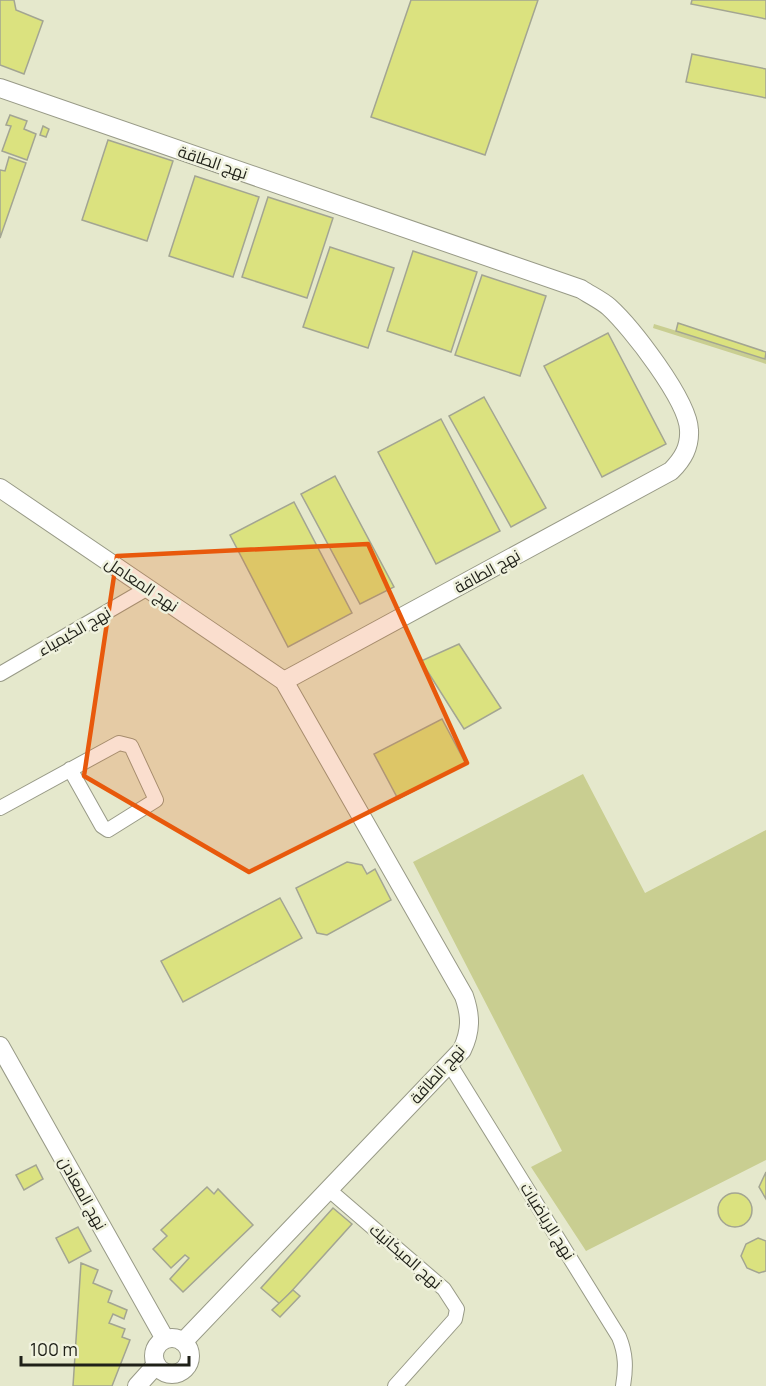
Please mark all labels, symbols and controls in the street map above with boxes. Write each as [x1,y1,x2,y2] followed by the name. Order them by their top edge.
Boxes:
[175,140,251,185] street label: نهج الطاقة
[450,544,525,599] street label: نهج الطاقة
[100,551,183,617] street label: نهج المعامل
[33,601,115,662] street label: نهج الكيمياء
[405,1040,470,1109] street label: نهج الطاقة
[53,1152,112,1234] street label: نهج المعادن
[515,1178,580,1264] street label: نهج الرياضيات
[364,1218,447,1294] street label: نهج الميكانيك
[21,1329,189,1367] scale bar
[30,1337,78,1361] text: 100 m

